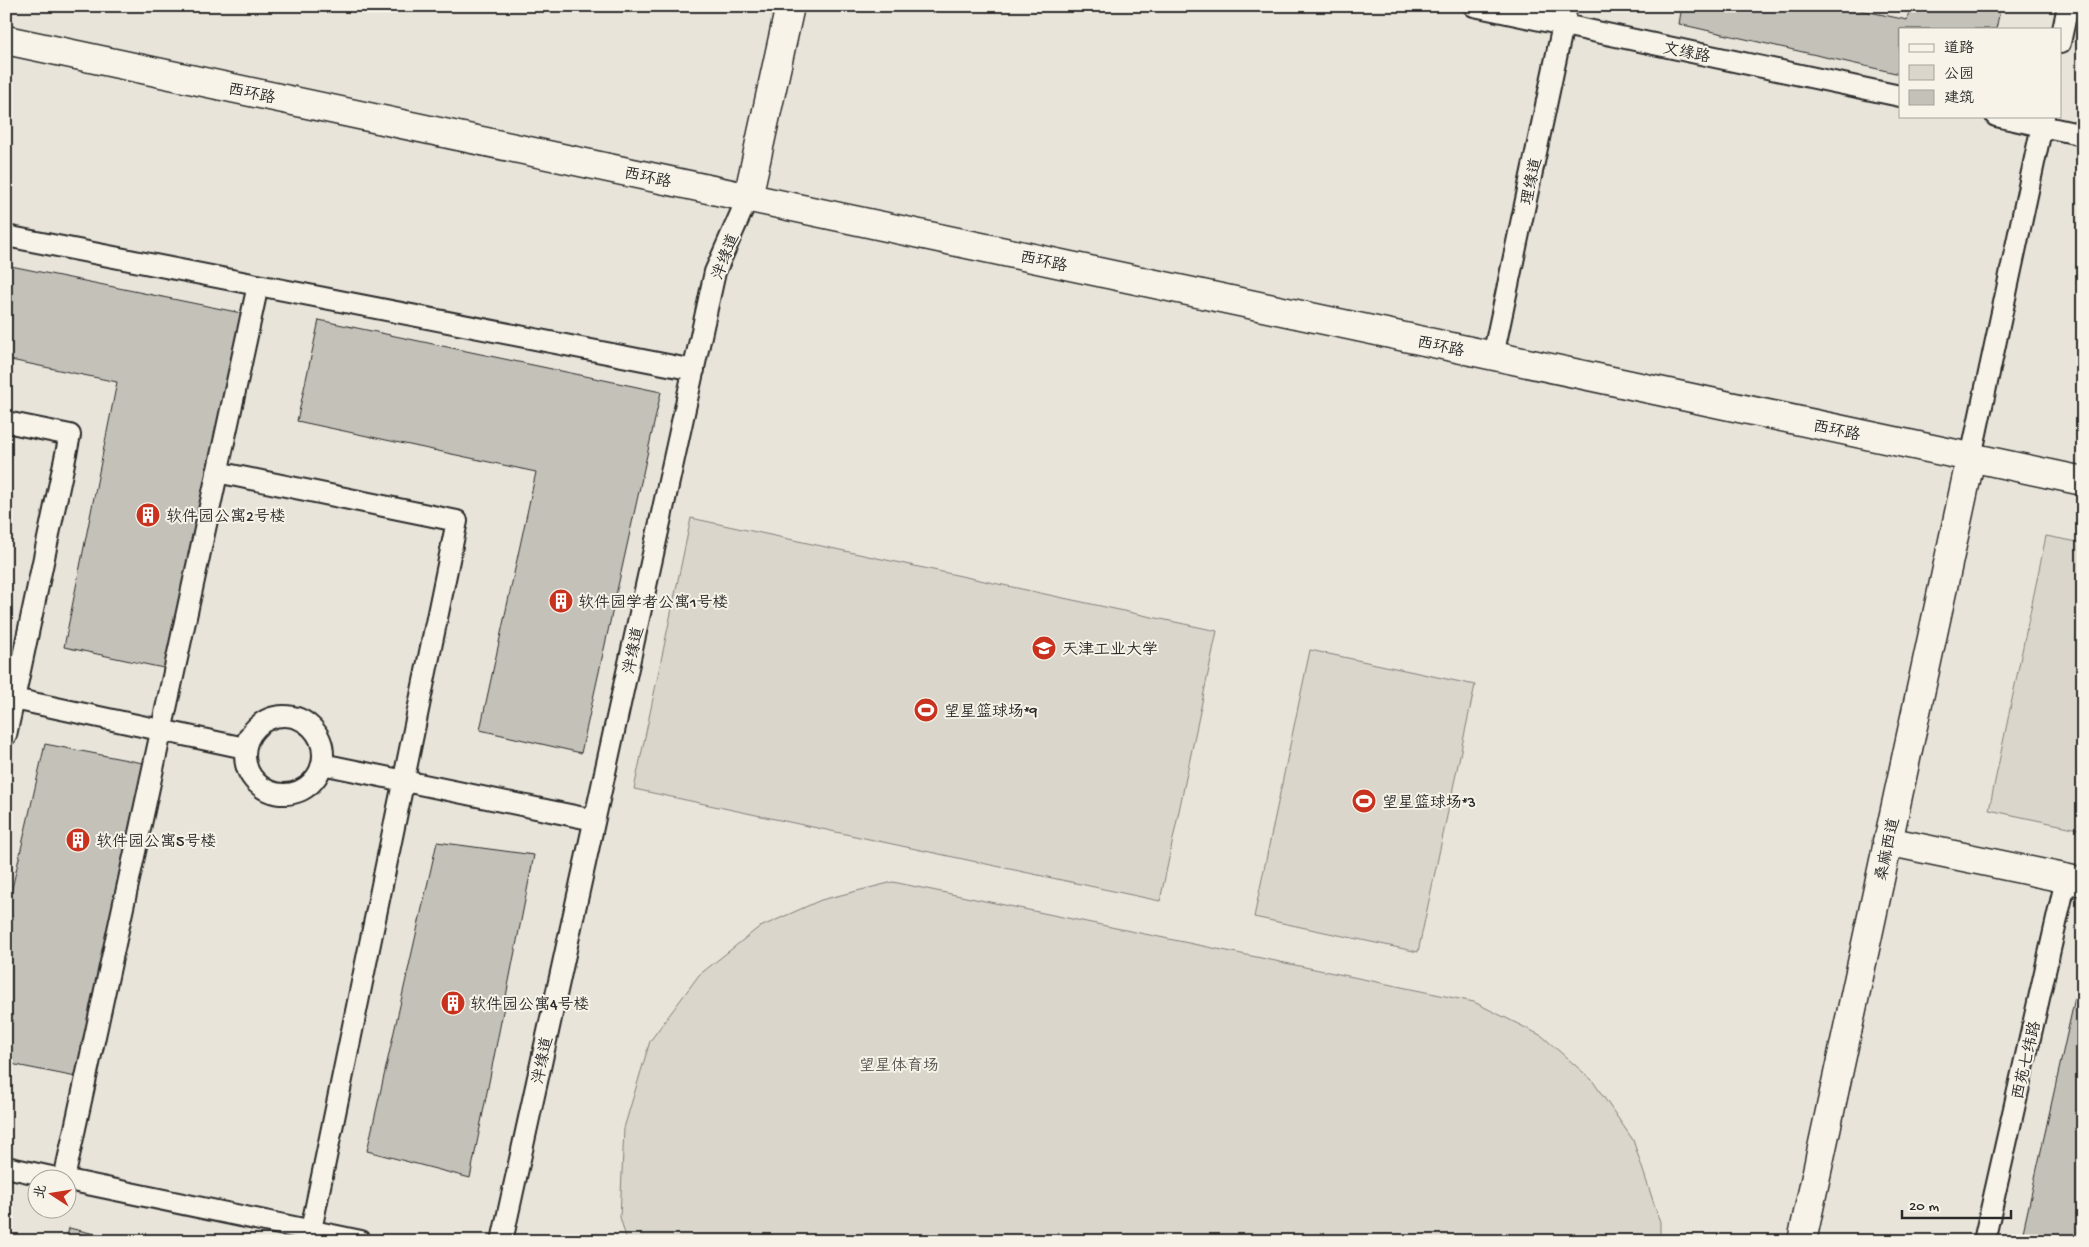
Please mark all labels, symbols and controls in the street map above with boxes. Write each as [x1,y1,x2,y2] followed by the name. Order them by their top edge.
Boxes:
[1899,28,2062,118] legend
[1661,38,1712,69] street label: 文缘路
[1944,40,1974,58] text: 道路
[1944,66,1974,84] text: 公园
[226,79,277,110] street label: 西环路
[1944,90,1974,108] text: 建筑
[1517,156,1548,207] street label: 理缘道
[622,163,673,194] street label: 西环路
[708,231,745,283] street label: 泮缘道
[1018,247,1069,278] street label: 西环路
[1415,332,1466,363] street label: 西环路
[1811,416,1862,447] street label: 西环路
[135,502,161,528] building icon: 软件园公寓2号楼
[166,507,286,528] place label: 软件园公寓2号楼
[548,588,574,614] building icon: 软件园学者公寓1号楼
[578,593,728,614] place label: 软件园学者公寓1号楼
[619,625,650,676] street label: 泮缘道
[1031,635,1057,661] school or university icon: 天津工业大学
[1062,640,1158,661] place label: 天津工业大学
[913,697,939,723] sports icon: 望星篮球场*9
[944,702,1038,723] place label: 望星篮球场*9
[1351,788,1377,814] sports icon: 望星篮球场*3
[1382,793,1476,814] place label: 望星篮球场*3
[1872,816,1905,883] street label: 桑麻西道
[65,827,91,853] building icon: 软件园公寓5号楼
[96,832,216,853] place label: 软件园公寓5号楼
[440,990,466,1016] building icon: 软件园公寓4号楼
[470,995,590,1016] place label: 软件园公寓4号楼
[2008,1019,2047,1102] street label: 西苑七纬路
[528,1035,559,1086] street label: 泮缘道
[859,1056,939,1077] park label: 望星体育场
[28,1170,78,1220] north arrow
[32,1183,51,1200] text: 北
[1902,1187,2010,1219] scale bar
[1909,1198,1939,1216] text: 20 m

